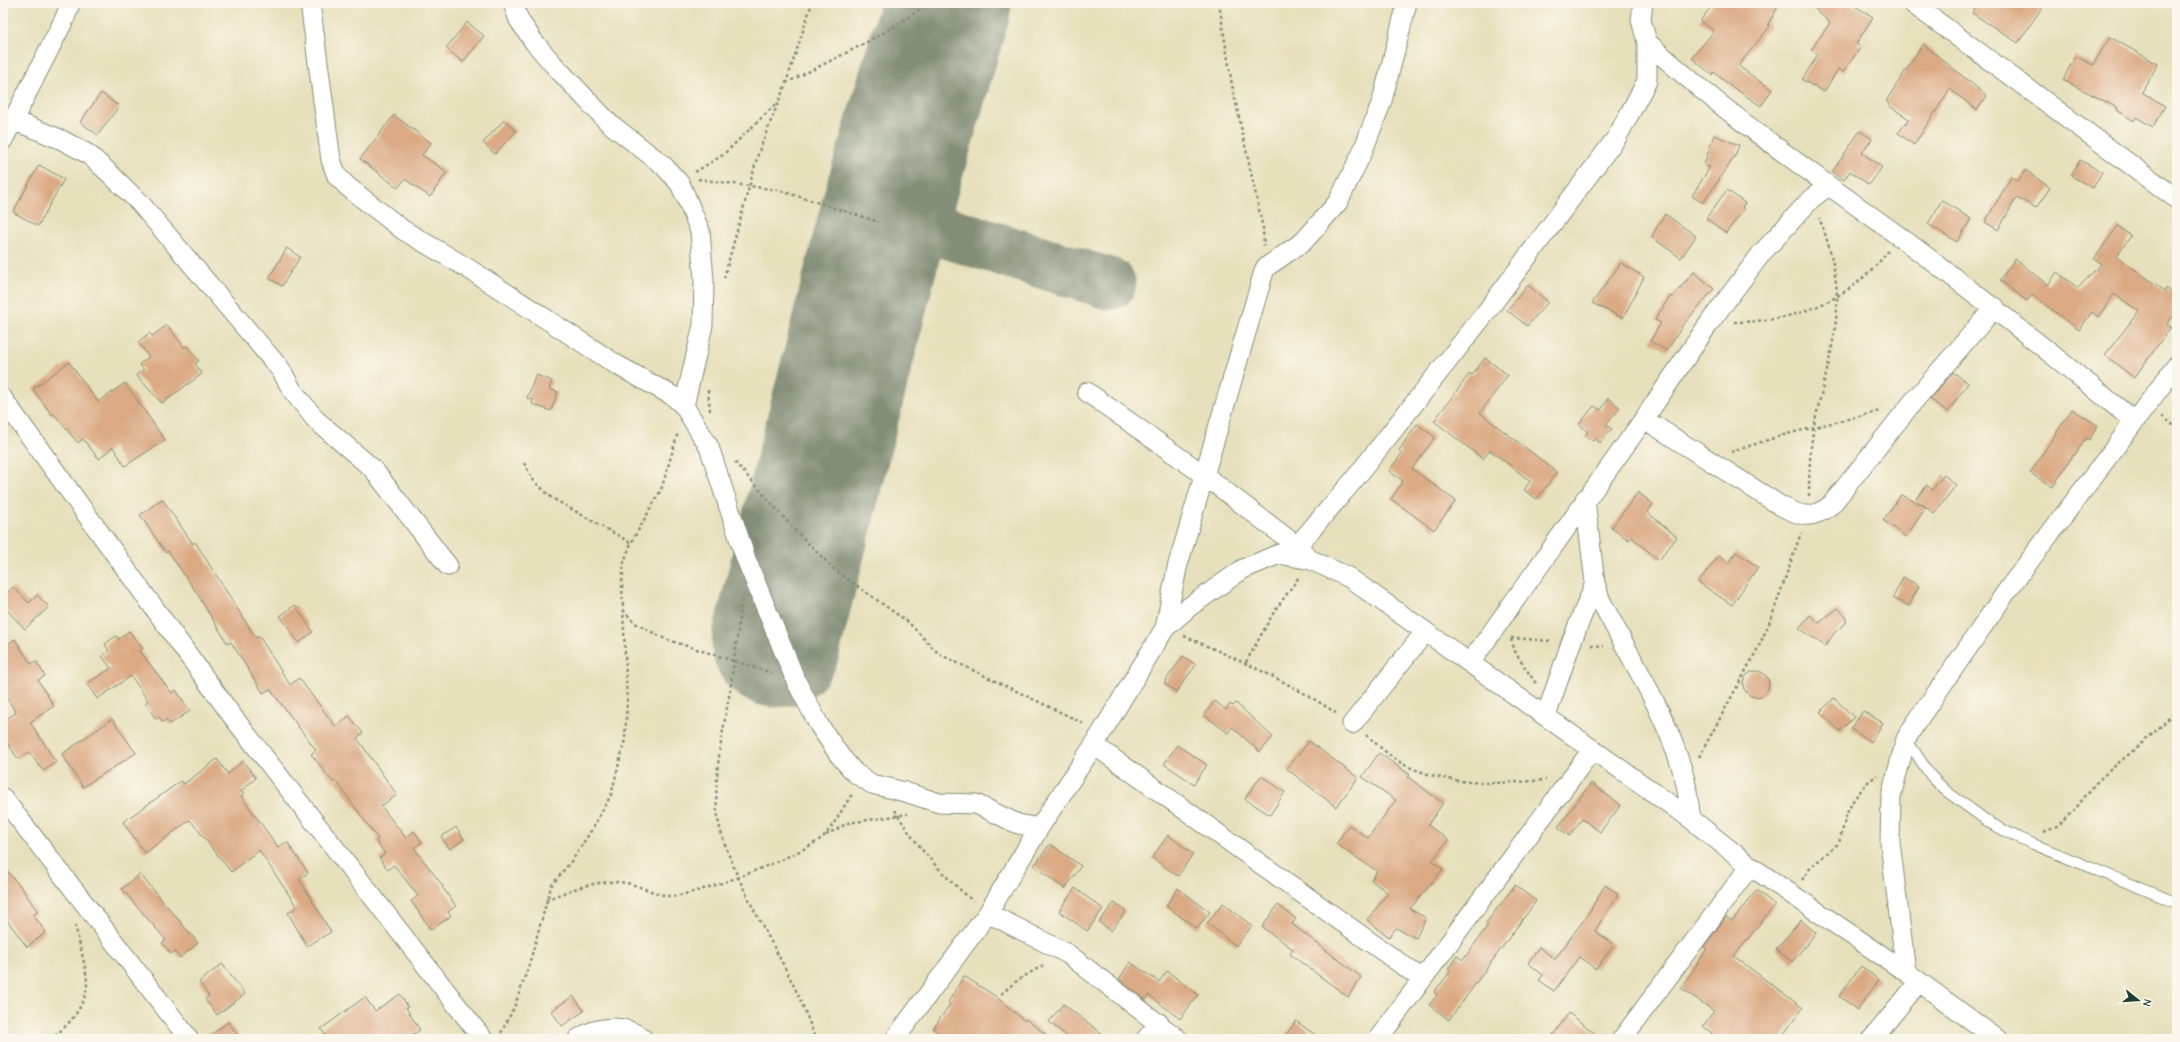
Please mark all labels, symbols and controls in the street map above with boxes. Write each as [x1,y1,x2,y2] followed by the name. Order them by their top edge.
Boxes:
[2118,980,2158,1020] north arrow
[2140,997,2154,1008] text: N

